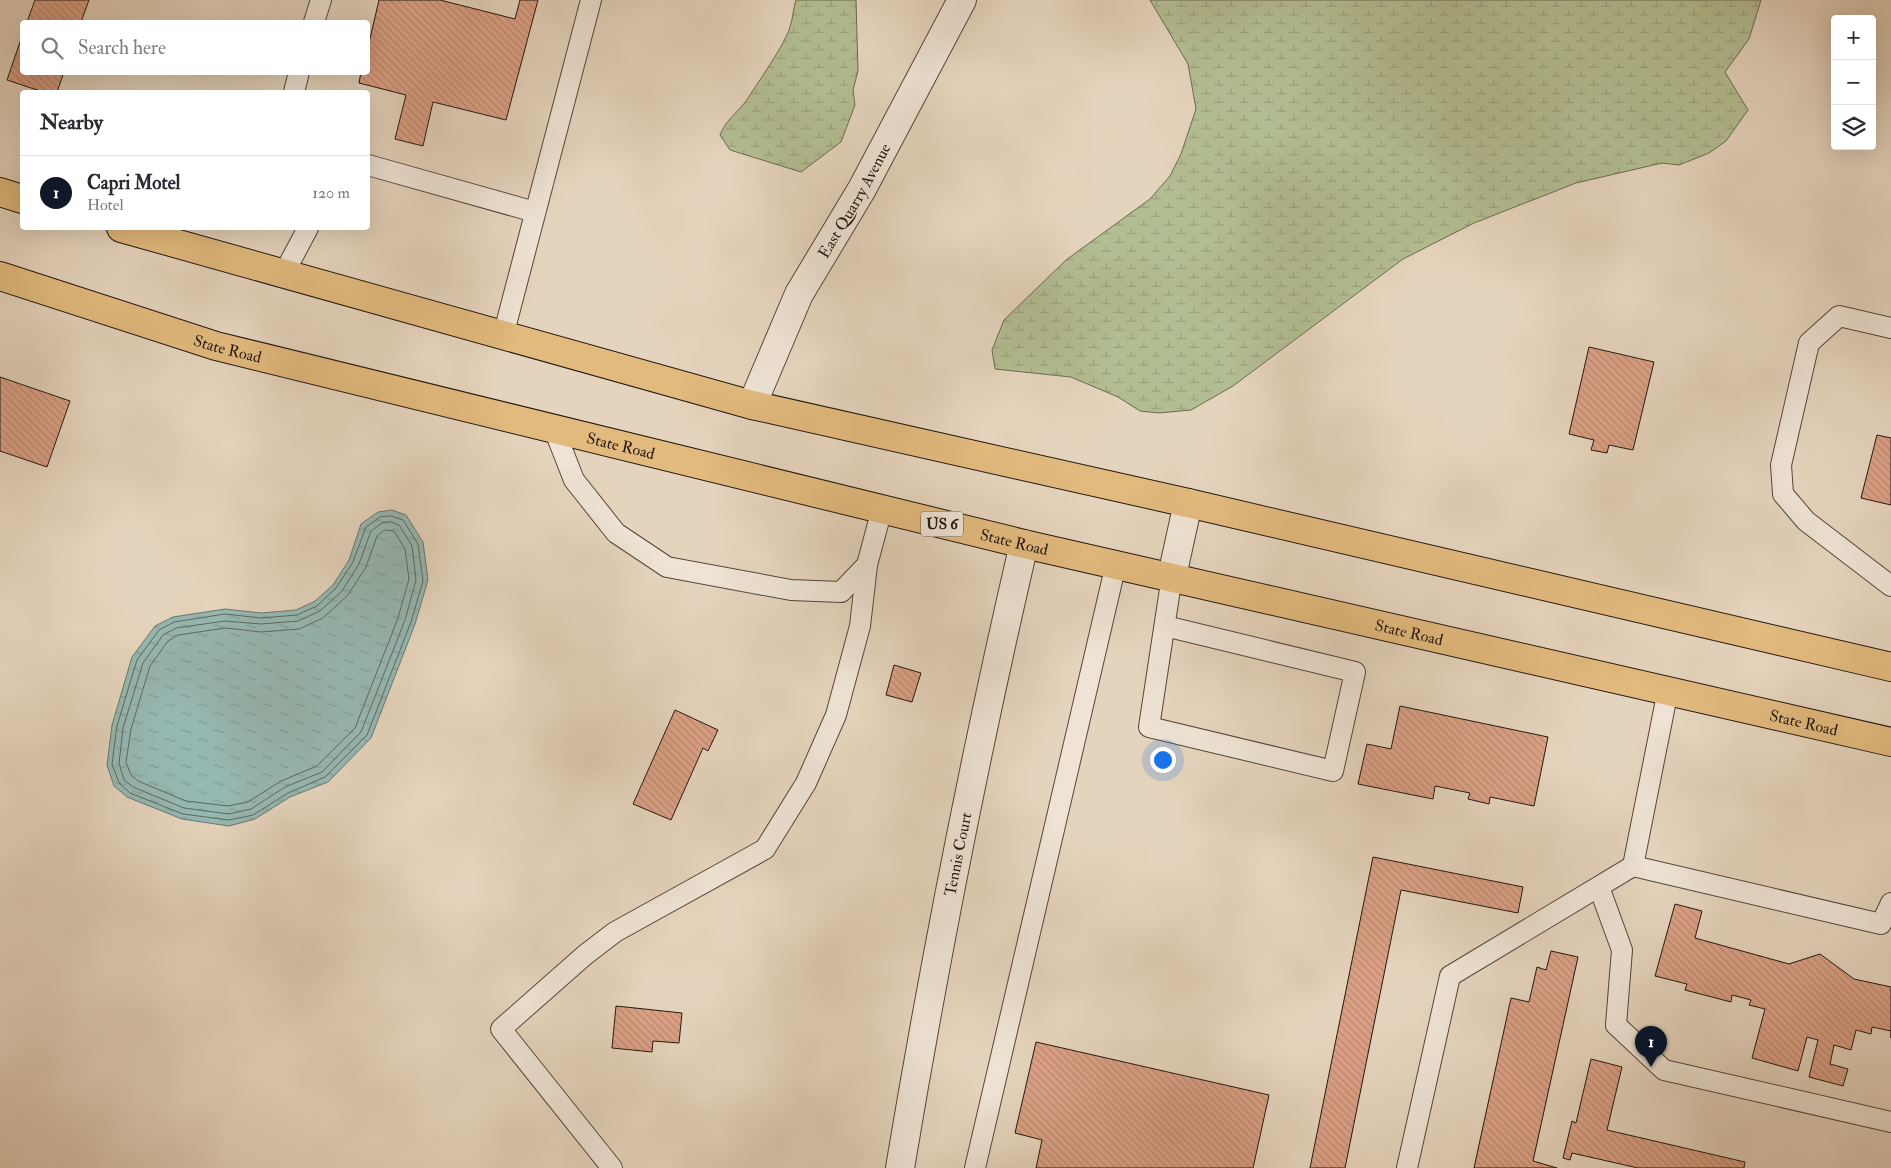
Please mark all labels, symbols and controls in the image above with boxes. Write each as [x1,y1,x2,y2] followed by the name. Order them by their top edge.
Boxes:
[1831,15,1876,150] map controls
[1831,15,1876,60] button: +
[20,20,370,75] search box
[38,34,66,62] icon: search
[78,36,166,60] text: Search here
[1831,60,1876,105] button: −
[1831,105,1876,150] button: layers
[40,109,103,136] text: Nearby
[814,140,896,262] street label: East Quarry Avenue
[87,171,180,195] text: Capri Motel
[53,183,59,203] text: 1
[312,183,350,203] text: 120 m
[87,195,124,215] text: Hotel
[191,330,264,368] street label: State Road
[585,428,657,464] street label: State Road
[921,512,963,536] road number: US 6
[978,525,1050,560] street label: State Road
[1373,615,1445,650] street label: State Road
[1768,706,1840,741] street label: State Road
[1150,747,1176,773] your location
[940,811,976,898] street label: Tennis Court
[1635,1026,1667,1067] pin: 1

